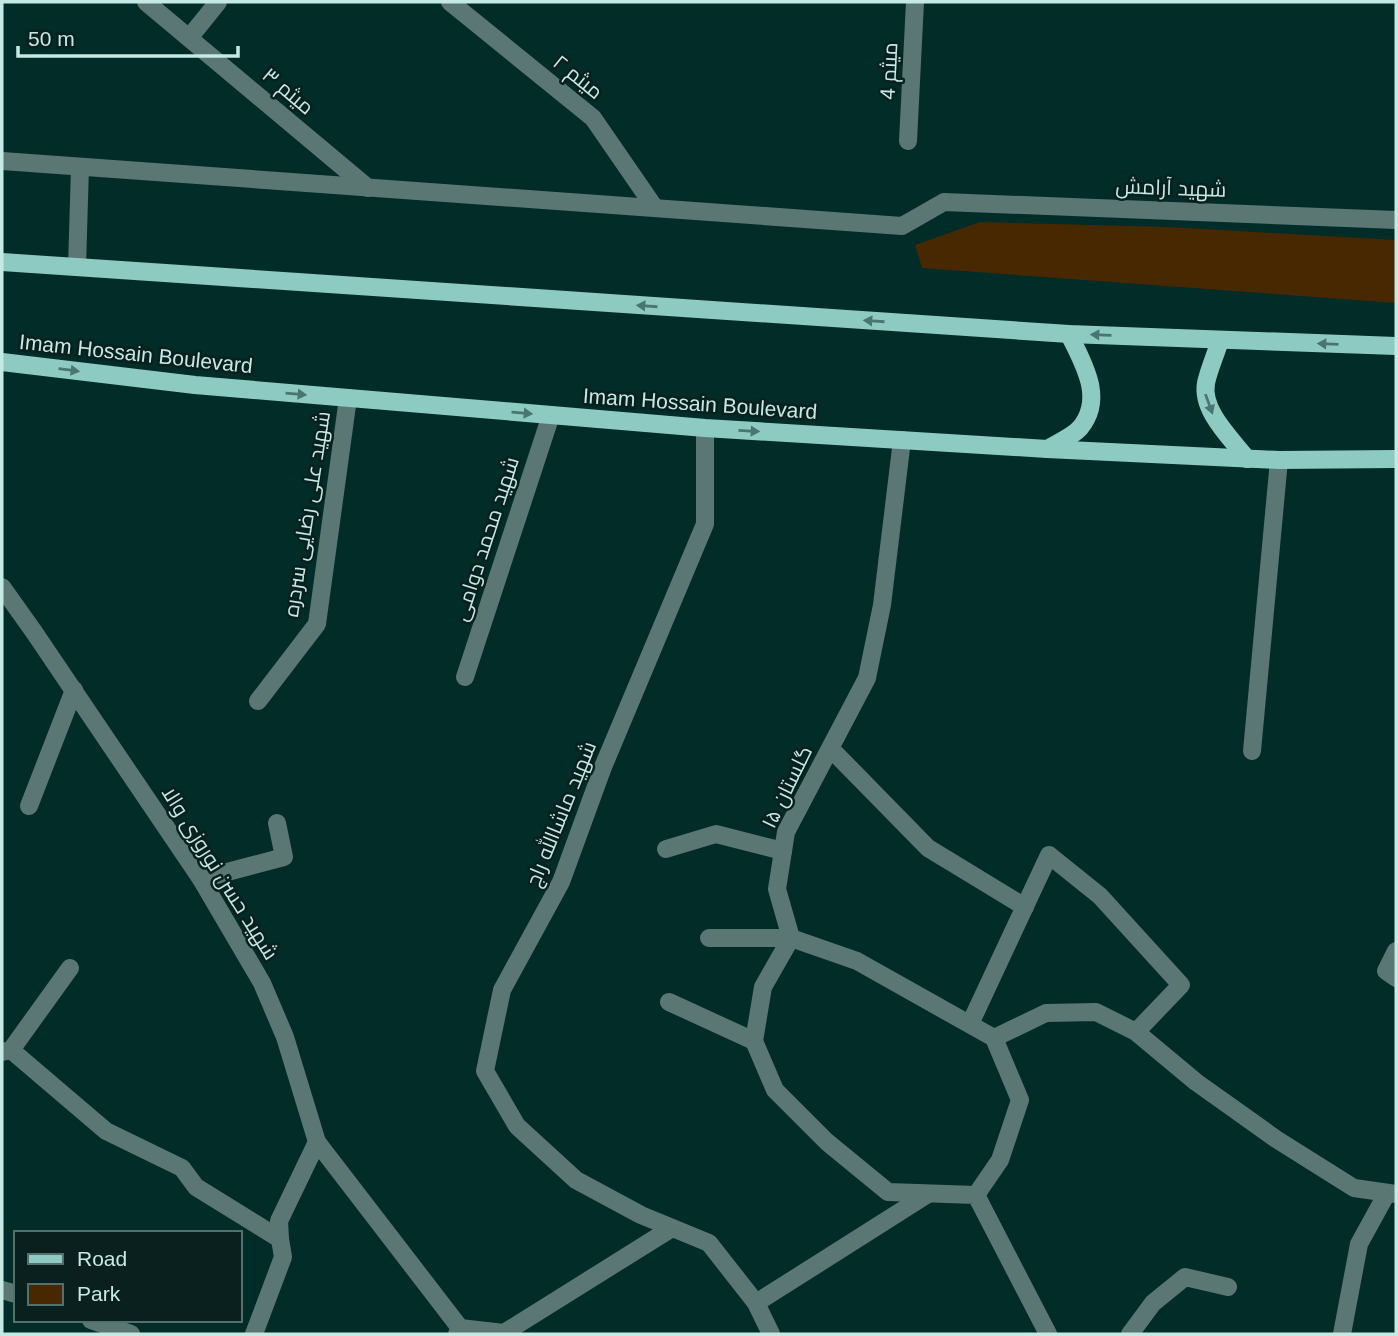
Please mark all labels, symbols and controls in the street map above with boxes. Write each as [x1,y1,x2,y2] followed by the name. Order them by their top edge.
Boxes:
[18,14,238,58] scale bar
[28,27,75,50] text: 50 m
[876,42,904,100] street label: میثم 4
[547,50,608,106] street label: میثم ۲
[256,63,319,121] street label: میثم ۳
[1115,174,1227,203] street label: شهید آرامش
[635,300,657,311] one-way arrow
[862,315,884,326] one-way arrow
[18,330,254,377] street label: Imam Hossain Boulevard
[1089,330,1111,341] one-way arrow
[1317,338,1339,349] one-way arrow
[59,365,81,376] one-way arrow
[582,384,818,423] street label: Imam Hossain Boulevard
[285,389,307,400] one-way arrow
[1204,394,1215,415] one-way arrow
[512,408,534,419] one-way arrow
[279,409,336,619] street label: شهید علی رضایی سردره
[738,425,760,436] one-way arrow
[448,454,525,624] street label: شهید محمد دوامی
[519,737,603,891] street label: شهید ماشاالله راج
[757,742,818,833] street label: گلستان ۱۵
[156,782,283,965] street label: شهید حسن نوروزی والا
[14,1231,242,1322] legend
[77,1247,127,1270] text: Road
[77,1282,121,1305] text: Park

